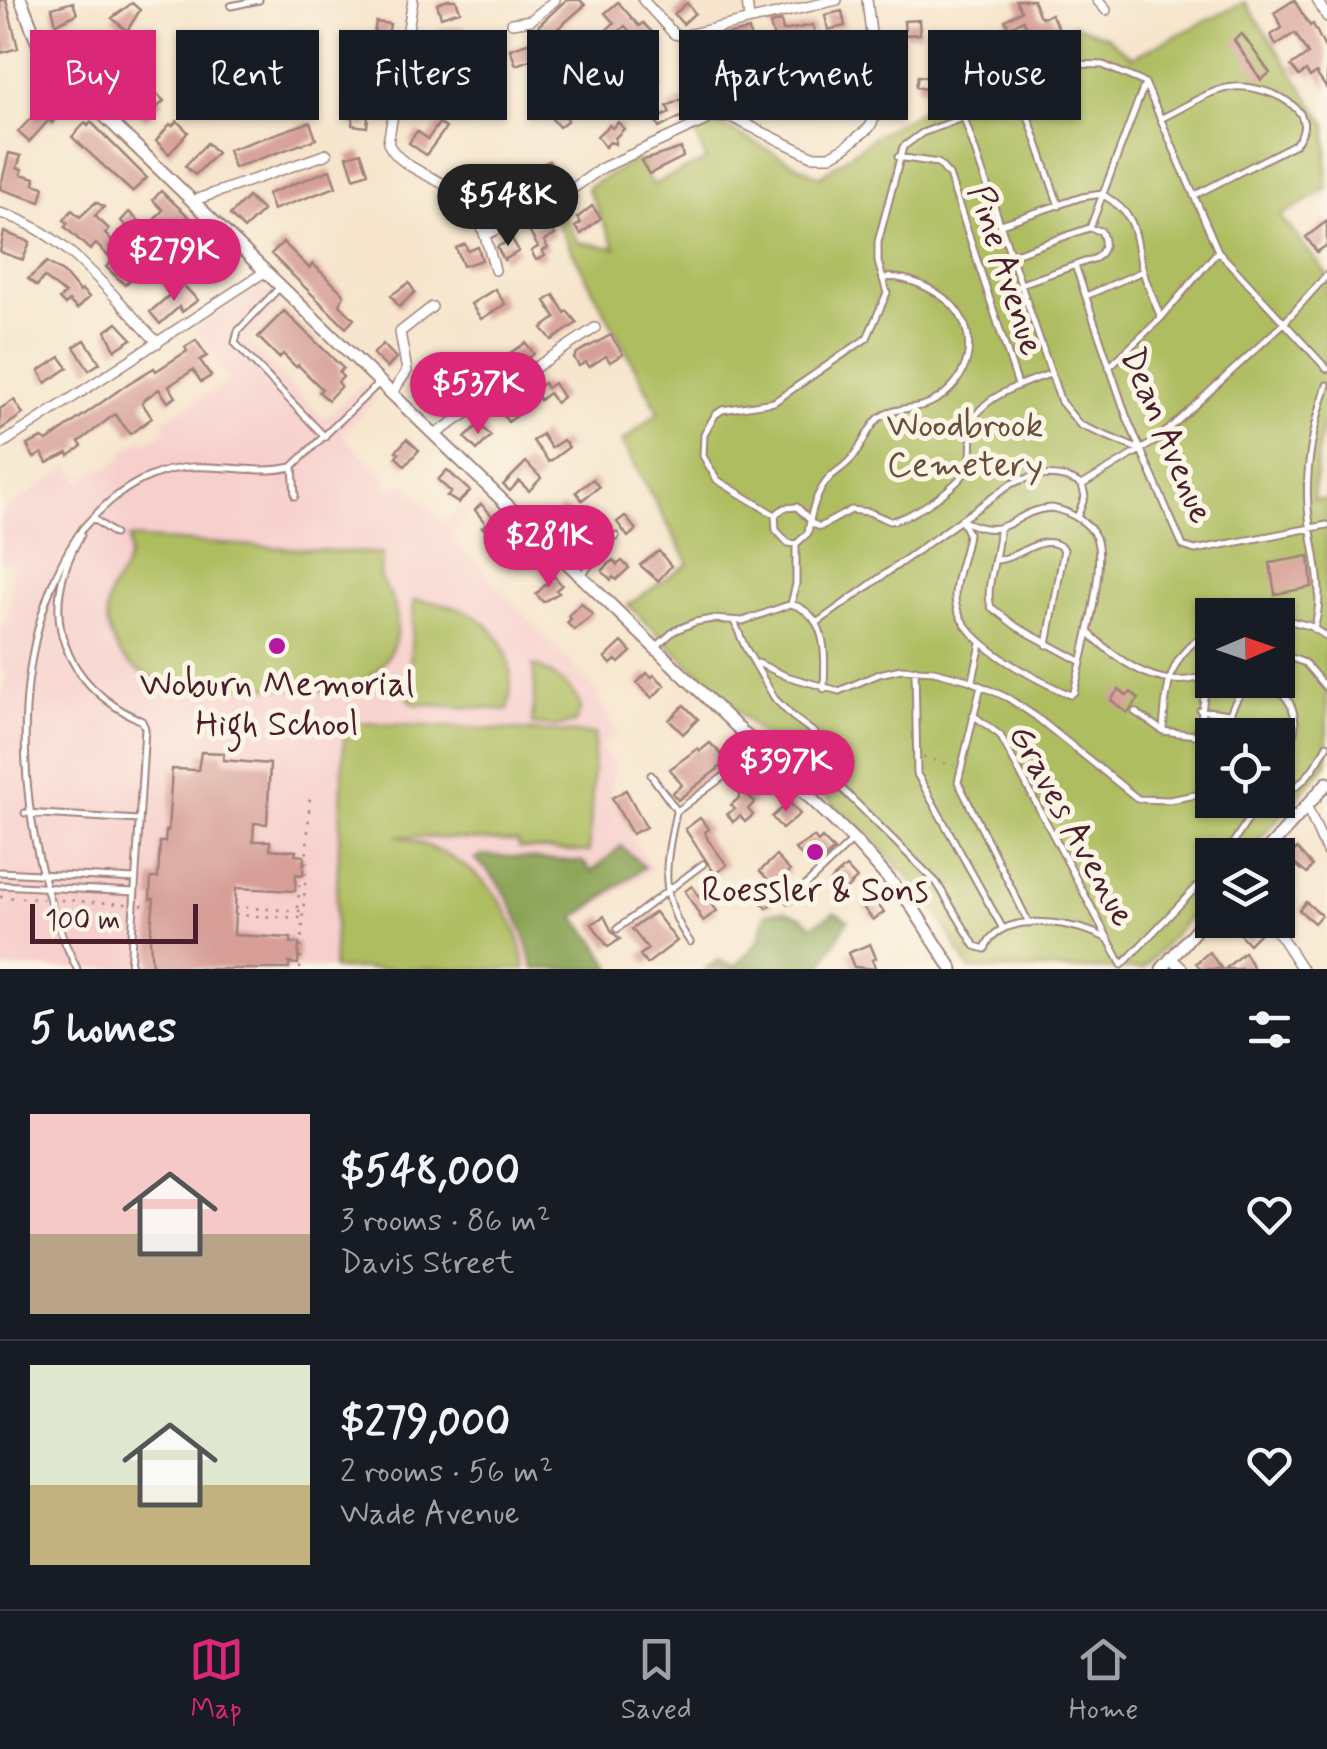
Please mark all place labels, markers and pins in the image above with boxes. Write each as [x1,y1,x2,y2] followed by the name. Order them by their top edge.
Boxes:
[438,164,578,249] pin: $548K
[104,219,244,304] pin: $279K
[408,352,548,437] pin: $537K
[479,505,619,590] pin: $281K
[266,635,288,657] marker: Woburn Memorial High School
[140,662,414,752] place label: Woburn Memorial High School
[716,730,856,815] pin: $397K
[804,841,826,863] marker: Roessler & Sons
[701,868,929,914] place label: Roessler & Sons

